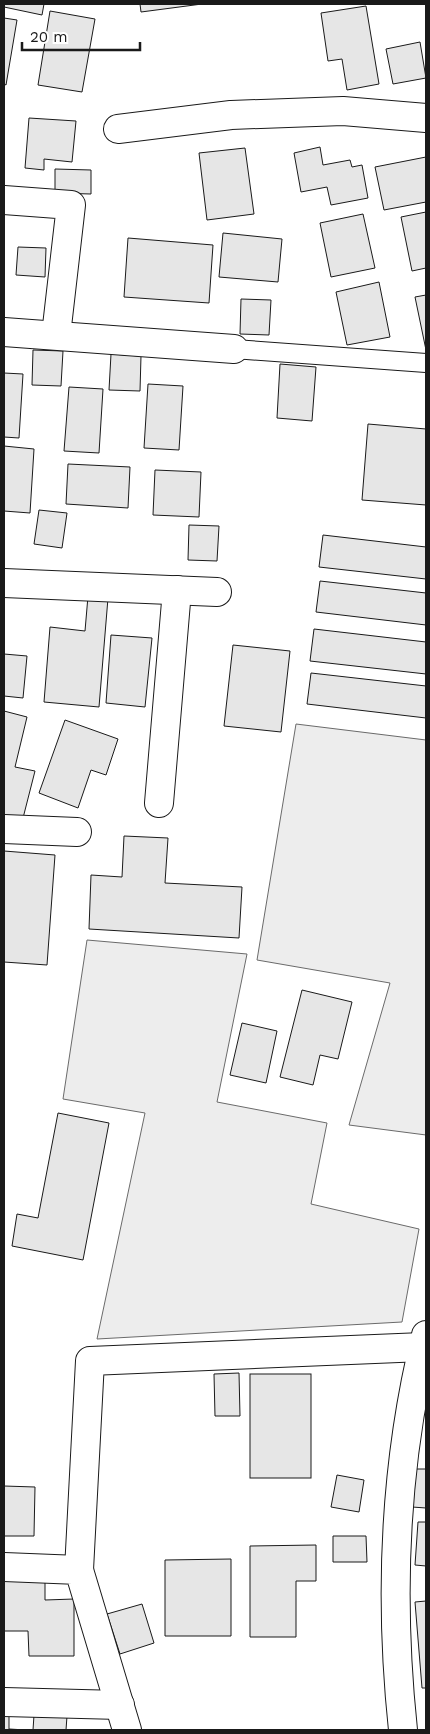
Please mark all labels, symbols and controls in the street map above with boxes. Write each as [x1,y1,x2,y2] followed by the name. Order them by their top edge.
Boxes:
[22,20,140,52] scale bar
[30,28,68,46] text: 20 m

